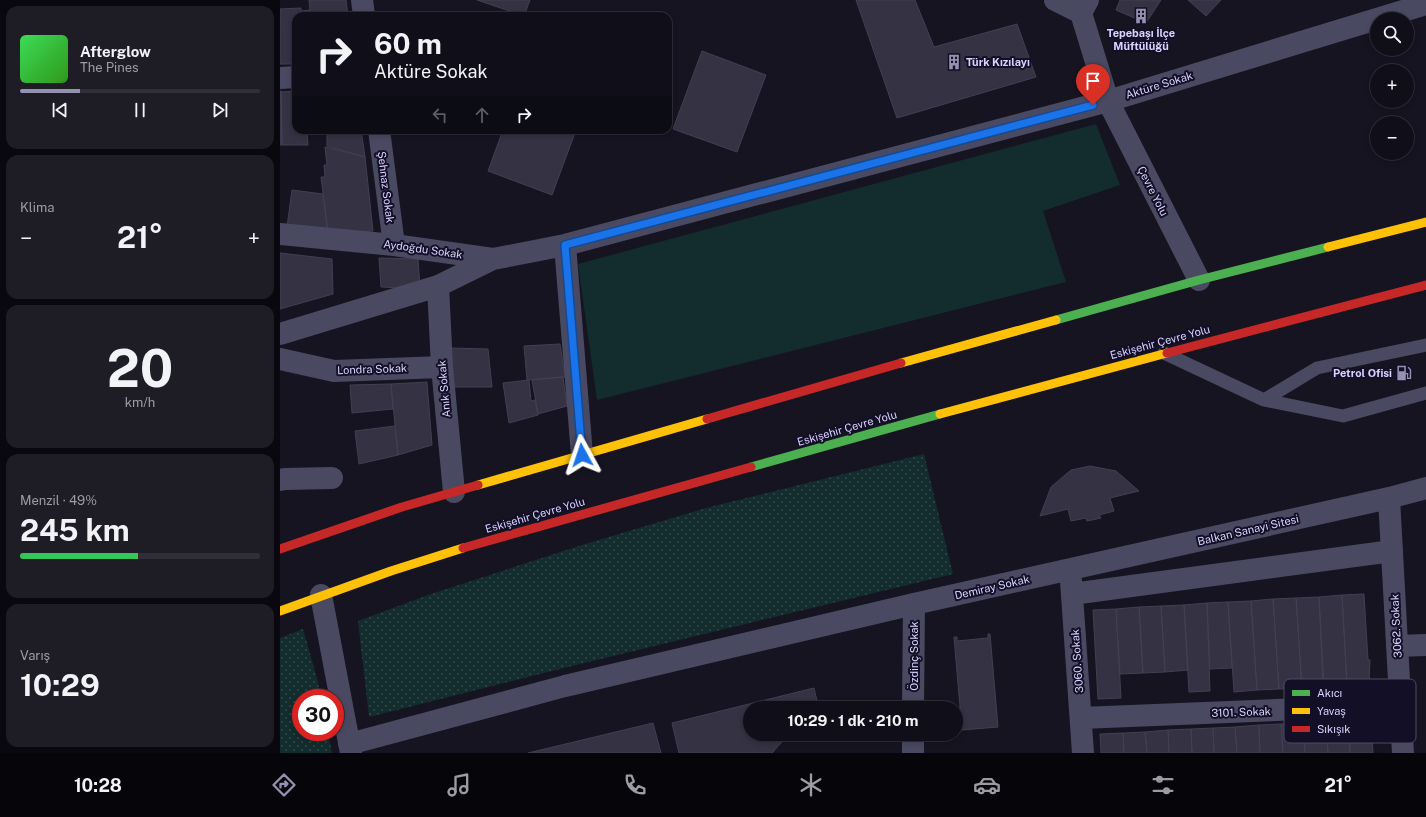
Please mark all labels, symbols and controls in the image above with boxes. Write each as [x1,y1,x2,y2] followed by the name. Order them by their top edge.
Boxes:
[1132,7,1150,25] building icon: Tepebaşı İlçe Müftülüğü
[1370,12,1414,160] map controls
[1370,12,1414,56] button: search
[1107,26,1175,52] place label: Tepebaşı İlçe Müftülüğü
[374,27,442,60] text: 60 m
[308,28,360,80] icon: right
[80,43,151,60] text: Afterglow
[945,53,963,71] building icon: Türk Kızılayı
[966,56,1030,68] place label: Türk Kızılayı
[80,60,139,75] text: The Pines
[374,61,488,82] text: Aktüre Sokak
[1076,64,1110,105] pin
[1370,64,1414,108] button: +
[1124,69,1194,101] street label: Aktüre Sokak
[1082,70,1104,92] icon: arrive
[49,99,71,121] icon: previous
[129,99,151,121] icon: pause
[209,99,231,121] icon: next
[429,104,451,126] icon: left
[471,104,493,126] icon: ahead
[513,104,535,126] icon: right
[1370,116,1414,160] button: −
[375,150,396,224] street label: Şehnaz Sokak
[1134,164,1171,218] street label: Çevre Yolu
[20,200,54,215] text: Klima
[117,219,163,255] text: 21°
[20,225,32,251] text: −
[248,225,260,251] text: +
[383,238,463,260] street label: Aydoğdu Sokak
[1109,323,1212,362] street label: Eskişehir Çevre Yolu
[107,338,173,399] text: 20
[436,360,452,418] street label: Anık Sokak
[337,362,407,376] street label: Londra Sokak
[1395,364,1413,382] fuel station icon: Petrol Ofisi
[1333,367,1392,379] place label: Petrol Ofisi
[125,395,155,410] text: km/h
[796,408,898,449] street label: Eskişehir Çevre Yolu
[561,434,603,476] position arrow
[20,493,97,508] text: Menzil · 49%
[484,495,586,536] street label: Eskişehir Çevre Yolu
[20,512,130,548] text: 245 km
[1196,513,1300,547] street label: Balkan Sanayi Sitesi
[953,573,1031,601] street label: Demiray Sokak
[1388,594,1404,658] street label: 3062. Sokak
[907,621,921,691] street label: Özdinç Sokak
[1069,629,1085,693] street label: 3060. Sokak
[20,648,50,663] text: Varış
[20,667,100,703] text: 10:29
[1284,679,1416,743] legend
[1317,687,1342,699] text: Akıcı
[292,689,344,741] speed limit sign: 30
[1211,705,1271,719] street label: 3101. Sokak
[1317,705,1346,718] text: Yavaş
[787,712,919,729] text: 10:29 · 1 dk · 210 m
[1317,723,1350,736] text: Sıkışık
[270,771,298,799] icon: directions
[445,771,473,799] icon: music
[621,771,649,799] icon: phone
[797,771,825,799] icon: climate
[973,771,1001,799] icon: car
[1149,771,1177,799] icon: filters
[74,775,122,796] text: 10:28
[1324,775,1352,796] text: 21°

